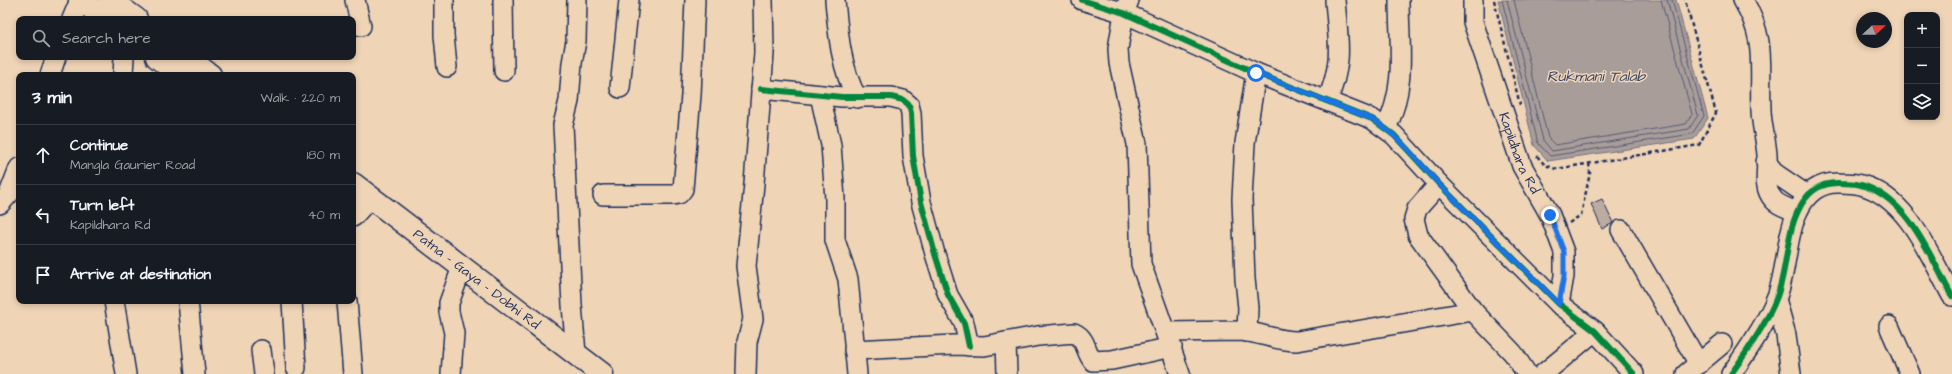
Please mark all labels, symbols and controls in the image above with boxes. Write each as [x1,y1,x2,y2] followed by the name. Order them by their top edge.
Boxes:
[1856,12,1892,48] north arrow
[1904,12,1940,120] map controls
[1904,12,1940,48] button: +
[16,16,356,60] search box
[30,27,52,49] icon: search
[62,28,151,49] text: Search here
[1904,48,1940,84] button: −
[1247,64,1265,82] route start
[1547,66,1647,87] water label: Rukmani Talab
[1904,84,1940,120] button: layers
[32,86,72,110] text: 3 min
[260,89,340,107] text: Walk · 220 m
[1493,110,1545,198] street label: Kapildhara Rd
[70,135,128,156] text: Continue
[32,144,54,166] icon: ahead
[306,146,340,164] text: 180 m
[70,156,195,174] text: Mangla Gaurier Road
[70,195,134,216] text: Turn left
[32,204,54,226] icon: left
[308,206,340,224] text: 40 m
[1541,206,1559,224] route end
[70,216,150,234] text: Kapildhara Rd
[409,224,544,334] street label: Patna - Gaya - Dobhi Rd
[32,264,54,286] icon: arrive
[70,264,211,285] text: Arrive at destination

